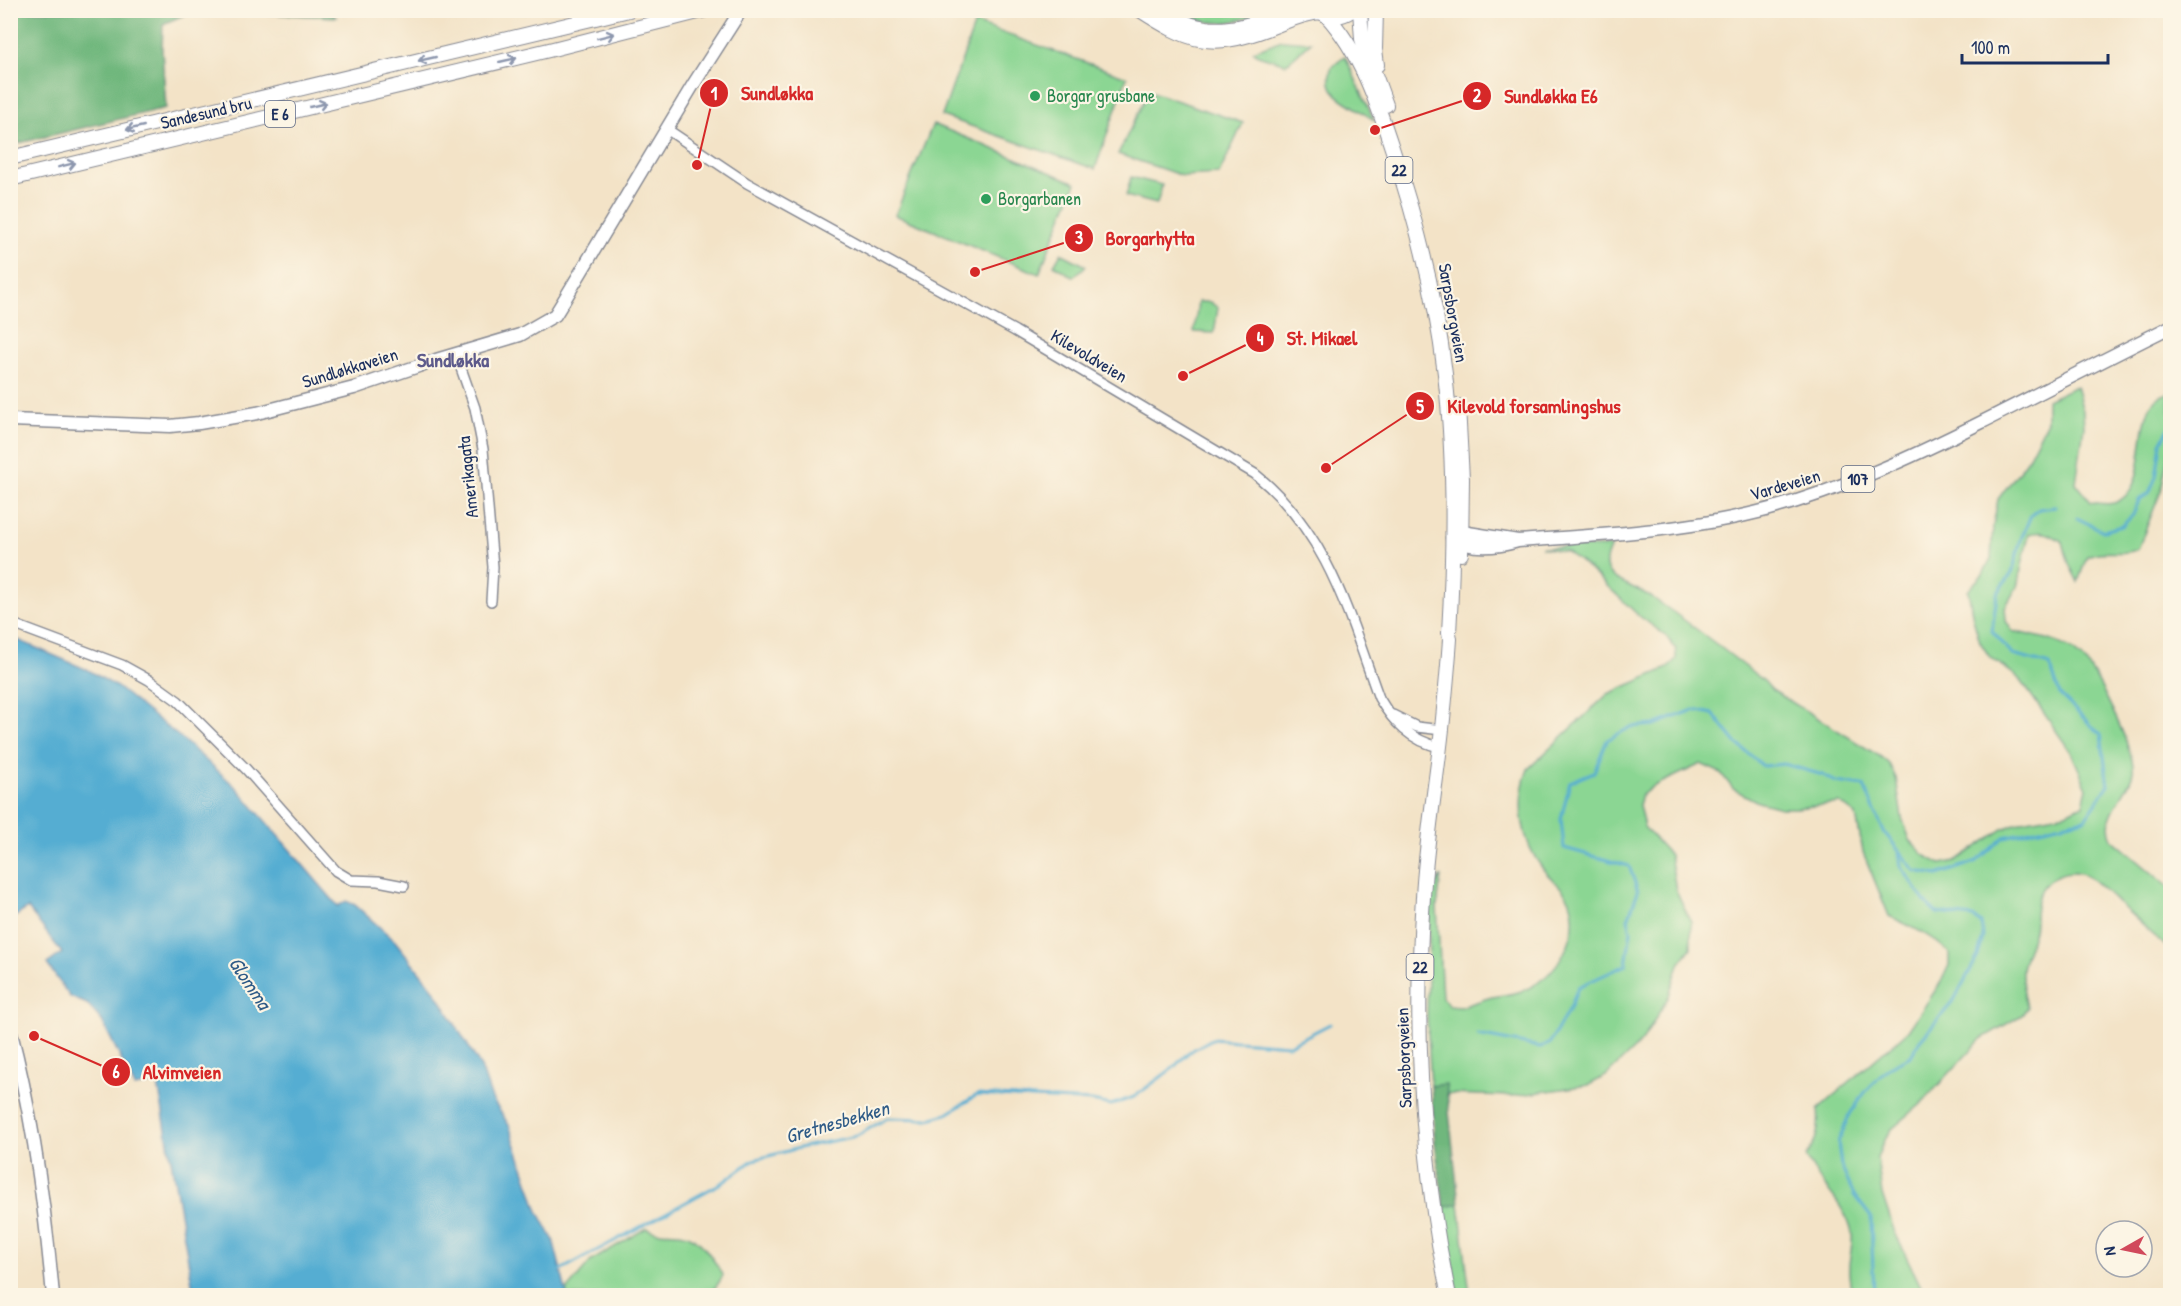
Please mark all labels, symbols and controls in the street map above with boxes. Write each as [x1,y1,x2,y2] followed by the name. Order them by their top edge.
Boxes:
[1962,27,2108,65] scale bar
[596,29,615,41] one-way arrow
[1971,35,2010,60] text: 100 m
[418,53,437,65] one-way arrow
[498,54,517,65] one-way arrow
[699,74,825,112] callout: Sundløkka
[1462,77,1610,115] callout: Sundløkka E6
[741,79,813,106] text: Sundløkka
[711,81,718,106] text: 1
[1504,82,1598,109] text: Sundløkka E6
[1047,83,1155,108] place label: Borgar grusbane
[1473,83,1482,108] text: 2
[1028,89,1042,103] marker: Borgar grusbane
[158,90,254,135] street label: Sandesund bru
[308,99,327,110] one-way arrow
[265,101,295,127] road number: E 6
[126,123,145,135] one-way arrow
[1386,157,1412,183] road number: 22
[58,159,77,171] one-way arrow
[998,186,1081,211] place label: Borgarbanen
[979,192,993,206] marker: Borgarbanen
[1064,219,1207,257] callout: Borgarhytta
[1106,224,1195,252] text: Borgarhytta
[1075,225,1083,250] text: 3
[1432,261,1475,364] street label: Sarpsborgveien
[1245,319,1369,357] callout: St. Mikael
[1046,323,1132,388] street label: Kilevoldveien
[1287,324,1358,351] text: St. Mikael
[1257,326,1264,351] text: 4
[299,341,401,394] street label: Sundløkkaveien
[417,346,489,373] district label: Sundløkka
[1405,387,1632,425] callout: Kilevold forsamlingshus
[1447,392,1621,420] text: Kilevold forsamlingshus
[1416,394,1424,419] text: 5
[451,435,484,519] street label: Amerikagata
[1747,463,1823,506] street label: Vardeveien
[1842,466,1874,492] road number: 107
[223,951,279,1016] water label: Glomma
[1406,954,1434,980] road number: 22
[1389,1008,1418,1109] street label: Sarpsborgveien
[101,1053,233,1091] callout: Alvimveien
[143,1058,221,1085] text: Alvimveien
[112,1059,120,1084] text: 6
[782,1093,894,1149] water label: Gretnesbekken
[2094,1219,2154,1279] north arrow
[2098,1245,2121,1257] text: N

